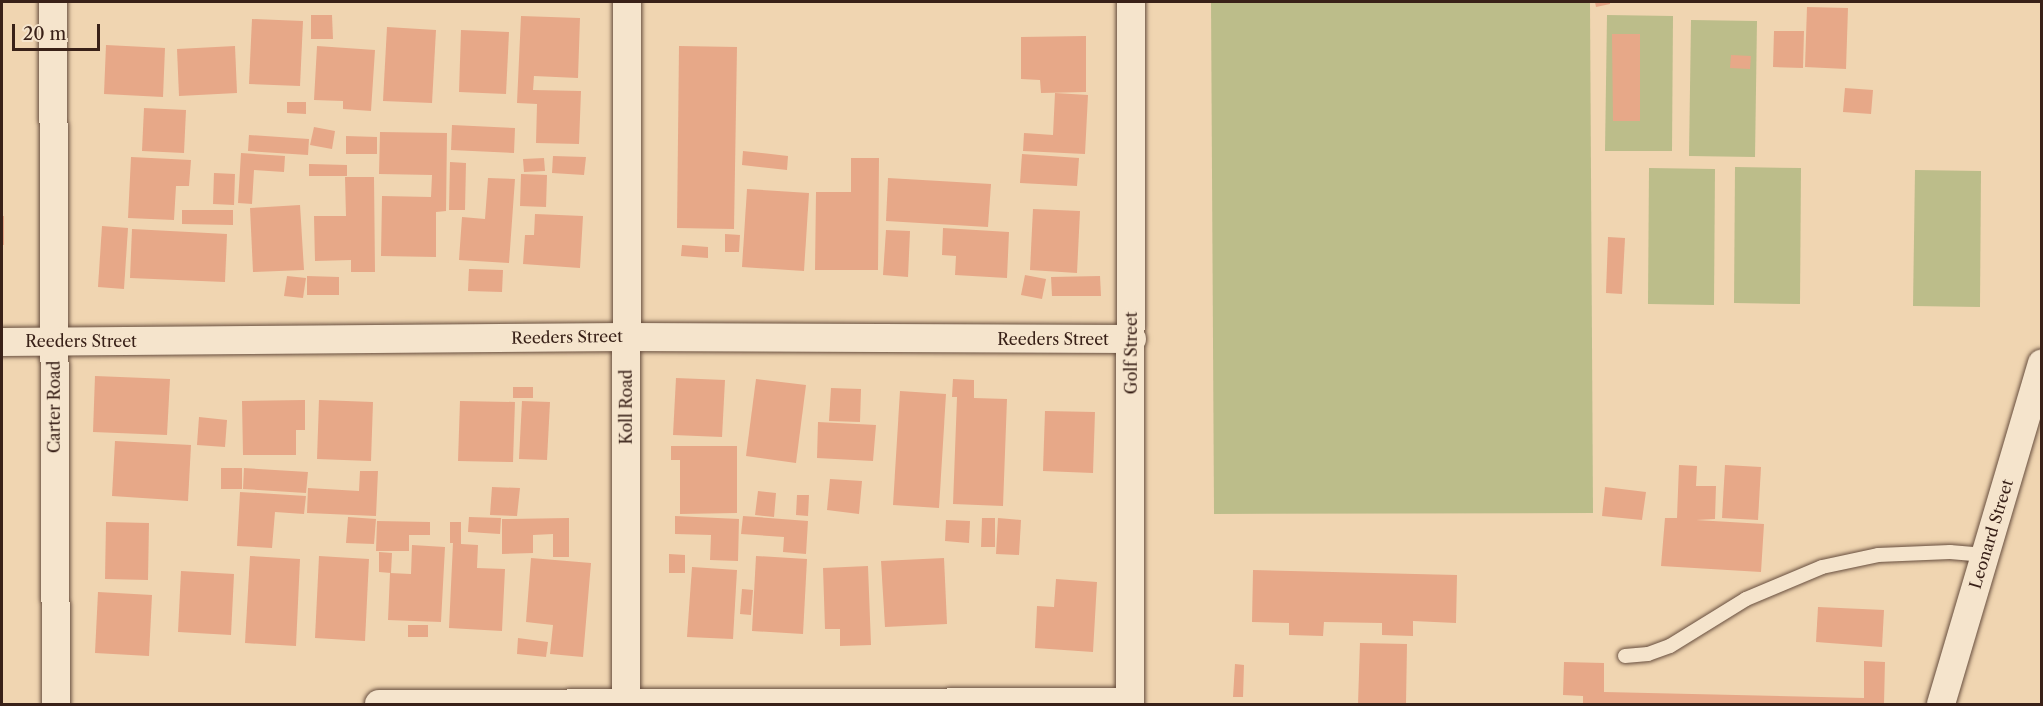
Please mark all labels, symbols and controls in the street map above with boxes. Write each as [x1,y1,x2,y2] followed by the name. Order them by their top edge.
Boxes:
[15,12,104,50] scale bar
[23,23,66,45] text: 20 m
[1121,312,1141,394] street label: Golf Street
[511,326,623,348] street label: Reeders Street
[997,329,1109,349] street label: Reeders Street
[25,331,137,351] street label: Reeders Street
[44,361,64,453] street label: Carter Road
[616,369,636,445] street label: Koll Road
[1965,477,2017,591] street label: Leonard Street

